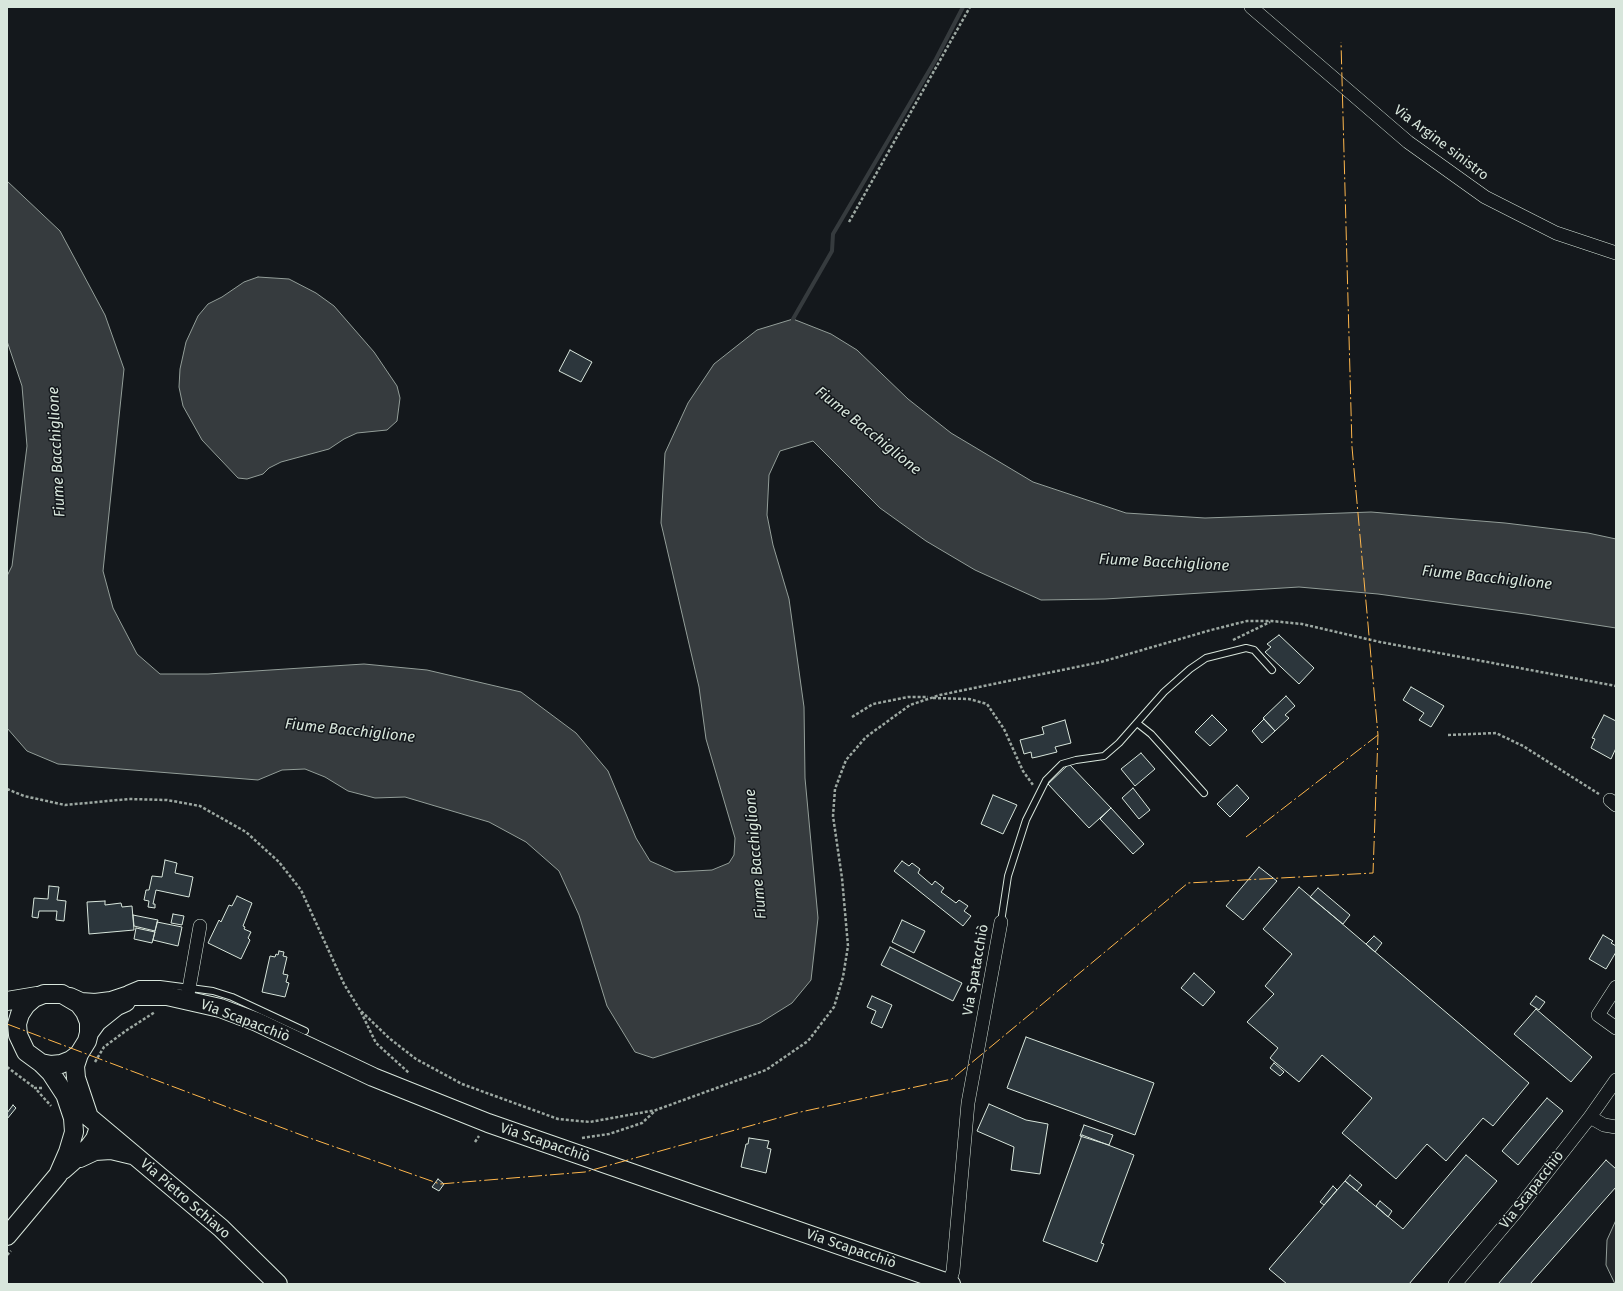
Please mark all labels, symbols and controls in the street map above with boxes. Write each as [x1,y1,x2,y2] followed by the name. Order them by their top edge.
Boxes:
[1390,102,1492,184] street label: Via Argine sinistro
[812,383,924,479] water label: Fiume Bacchiglione
[45,386,69,518] water label: Fiume Bacchiglione
[1098,551,1230,575] water label: Fiume Bacchiglione
[1421,562,1553,594] water label: Fiume Bacchiglione
[284,715,416,747] water label: Fiume Bacchiglione
[741,788,771,920] water label: Fiume Bacchiglione
[960,923,992,1017] street label: Via Spatacchiò
[198,996,292,1046] street label: Via Scapacchiò
[498,1120,592,1166] street label: Via Scapacchiò
[1496,1148,1568,1232] street label: Via Scapacchiò
[137,1155,233,1243] street label: Via Pietro Schiavo
[804,1226,898,1272] street label: Via Scapacchiò

